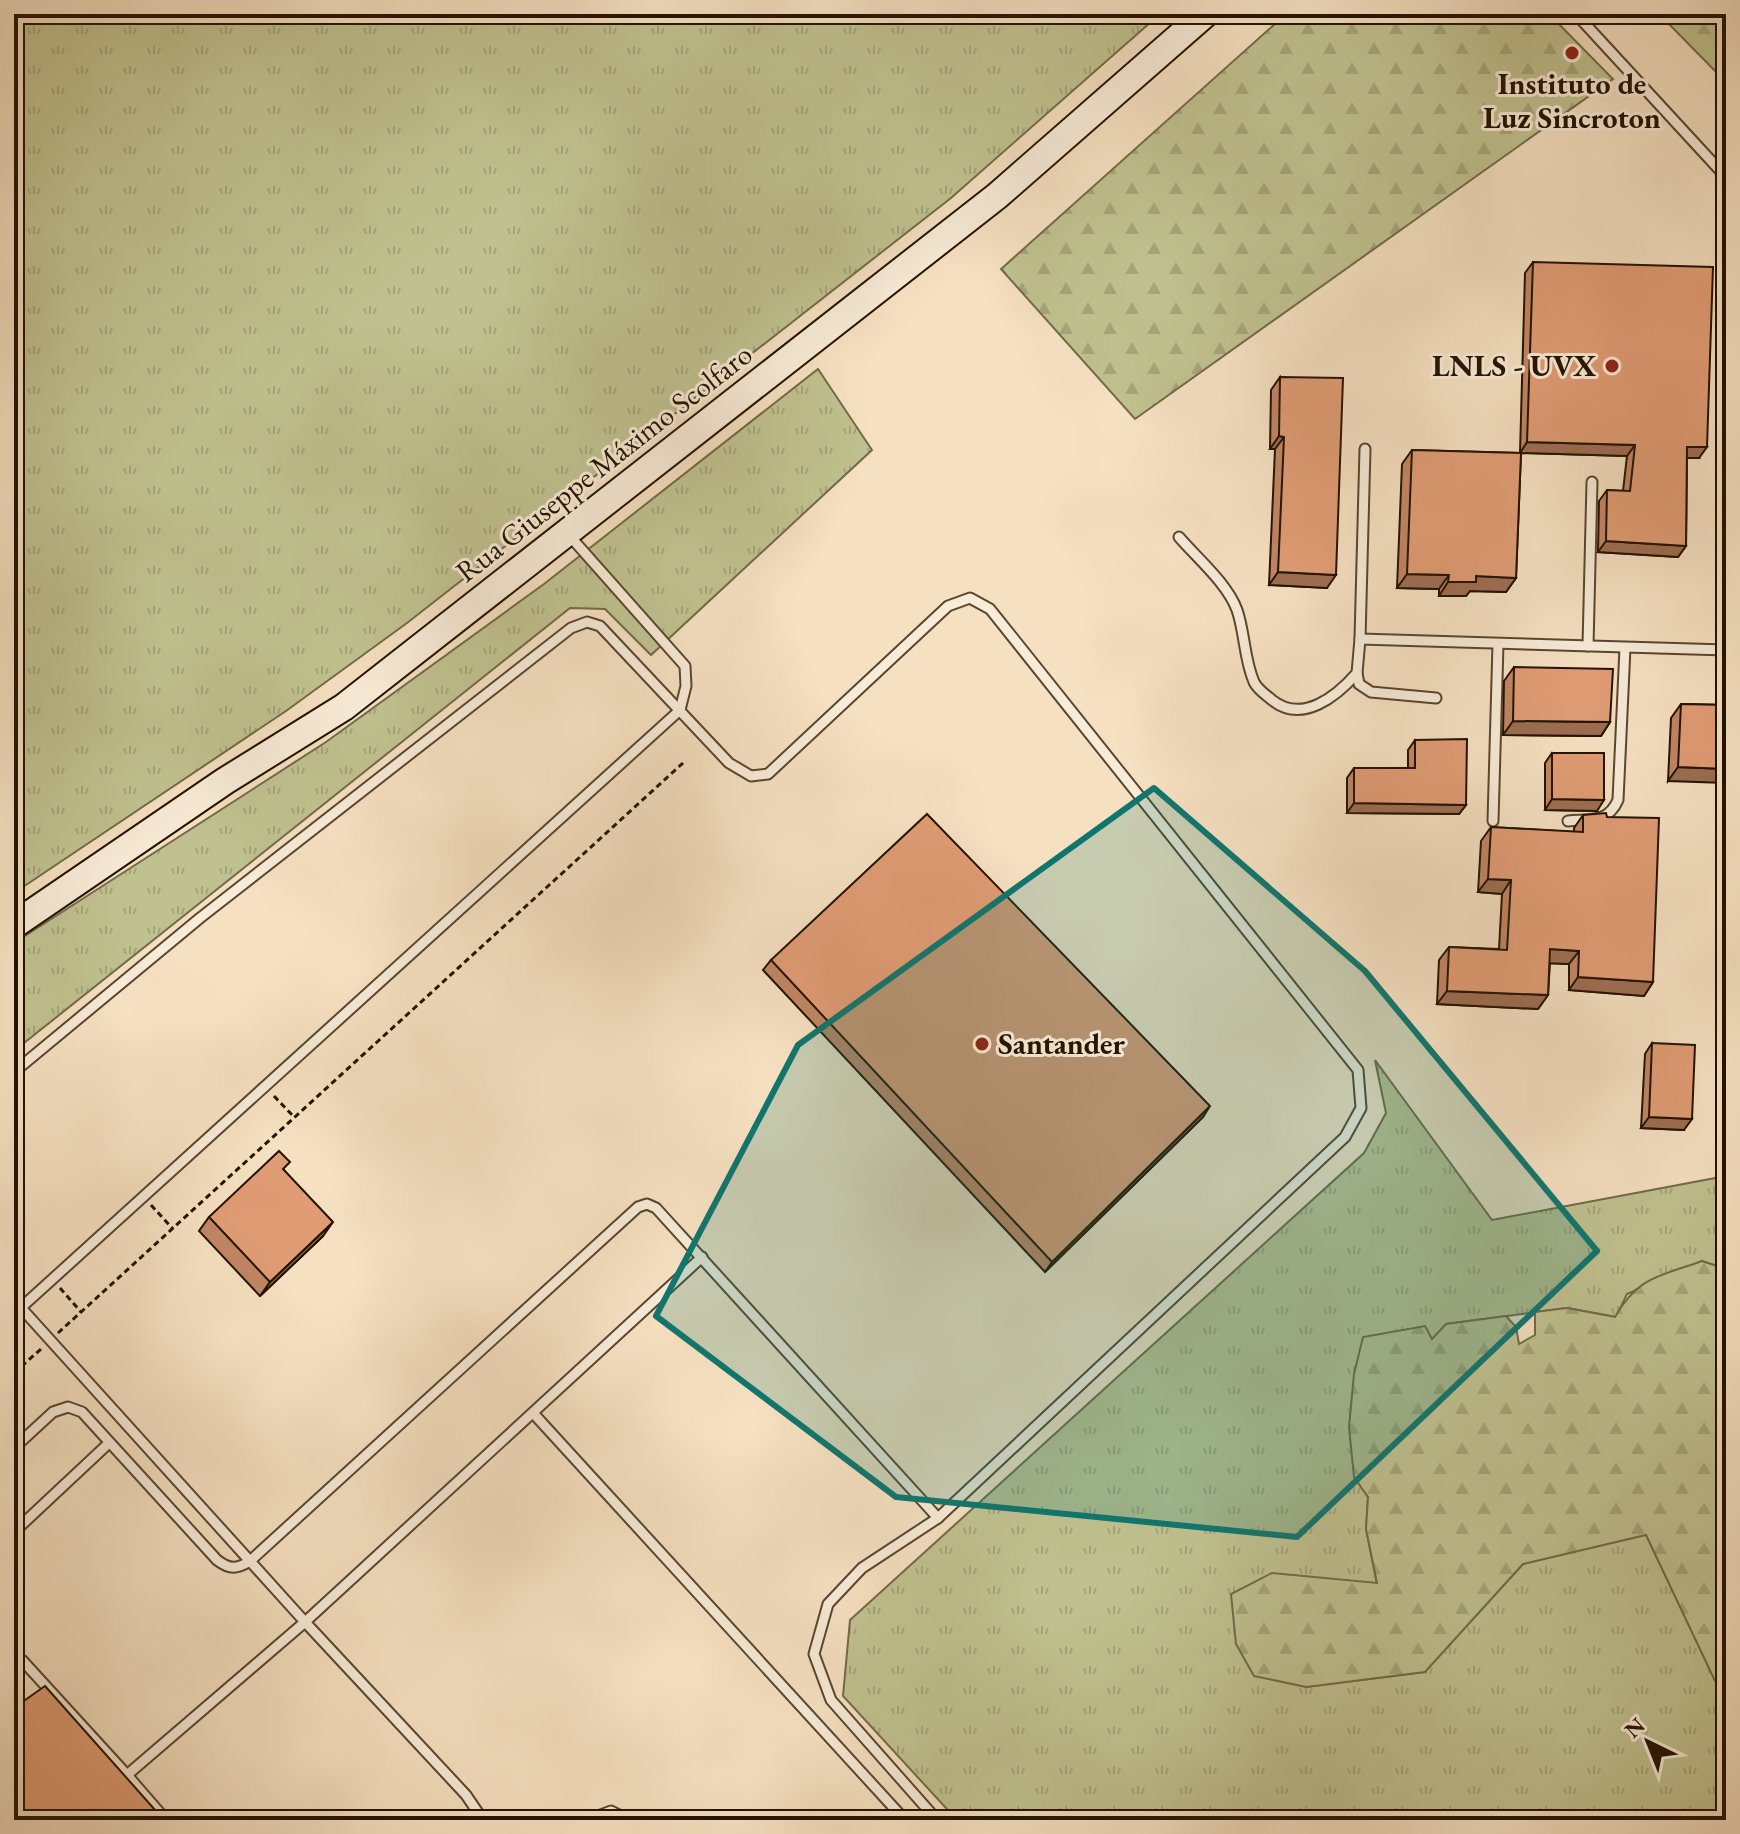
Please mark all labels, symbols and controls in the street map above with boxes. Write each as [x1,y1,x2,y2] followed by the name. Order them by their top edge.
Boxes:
[1563,44,1581,62] marker: Instituto de Luz Sincroton
[1483,64,1661,137] place label: Instituto de Luz Sincroton
[447,335,760,591] street label: Rua Giuseppe Máximo Scolfaro
[1432,346,1596,385] place label: LNLS - UVX
[1603,357,1621,375] marker: LNLS - UVX
[998,1024,1125,1063] place label: Santander
[973,1035,991,1053] marker: Santander
[1608,1702,1688,1782] north arrow
[1618,1711,1651,1744] text: N

